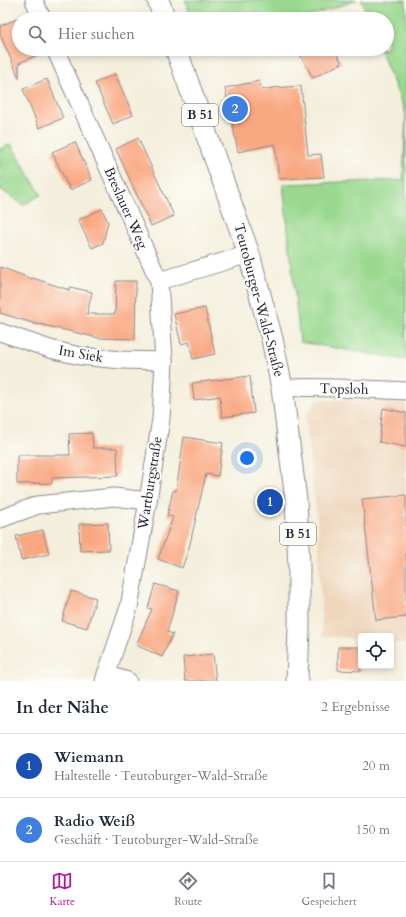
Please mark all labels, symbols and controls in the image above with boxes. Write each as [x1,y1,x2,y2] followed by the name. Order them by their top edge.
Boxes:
[12,12,394,56] search box
[26,23,48,45] icon: search
[58,24,135,44] text: Hier suchen
[222,94,248,124] pin: 2
[182,104,218,126] road number: B 51
[99,164,153,252] street label: Breslauer Weg
[229,221,289,379] street label: Teutoburger-Wald-Straße
[57,341,105,367] street label: Im Siek
[319,379,369,399] street label: Topsloh
[133,435,167,532] street label: Wartburgstraße
[237,448,257,468] your location
[257,487,283,517] pin: 1
[280,523,316,545] road number: B 51
[358,633,394,669] map controls
[358,633,394,669] button: locate
[16,696,109,719] text: In der Nähe
[321,698,390,716] text: 2 Ergebnisse
[54,747,124,767] text: Wiemann
[26,757,32,775] text: 1
[362,757,390,775] text: 20 m
[54,767,268,785] text: Haltestelle · Teutoburger-Wald-Straße
[54,811,135,831] text: Radio Weiß
[26,821,32,839] text: 2
[356,821,390,839] text: 150 m
[54,831,259,849] text: Geschäft · Teutoburger-Wald-Straße
[50,870,75,909] tab: Karte
[174,870,202,909] tab: Route
[302,870,356,909] tab: Gespeichert

